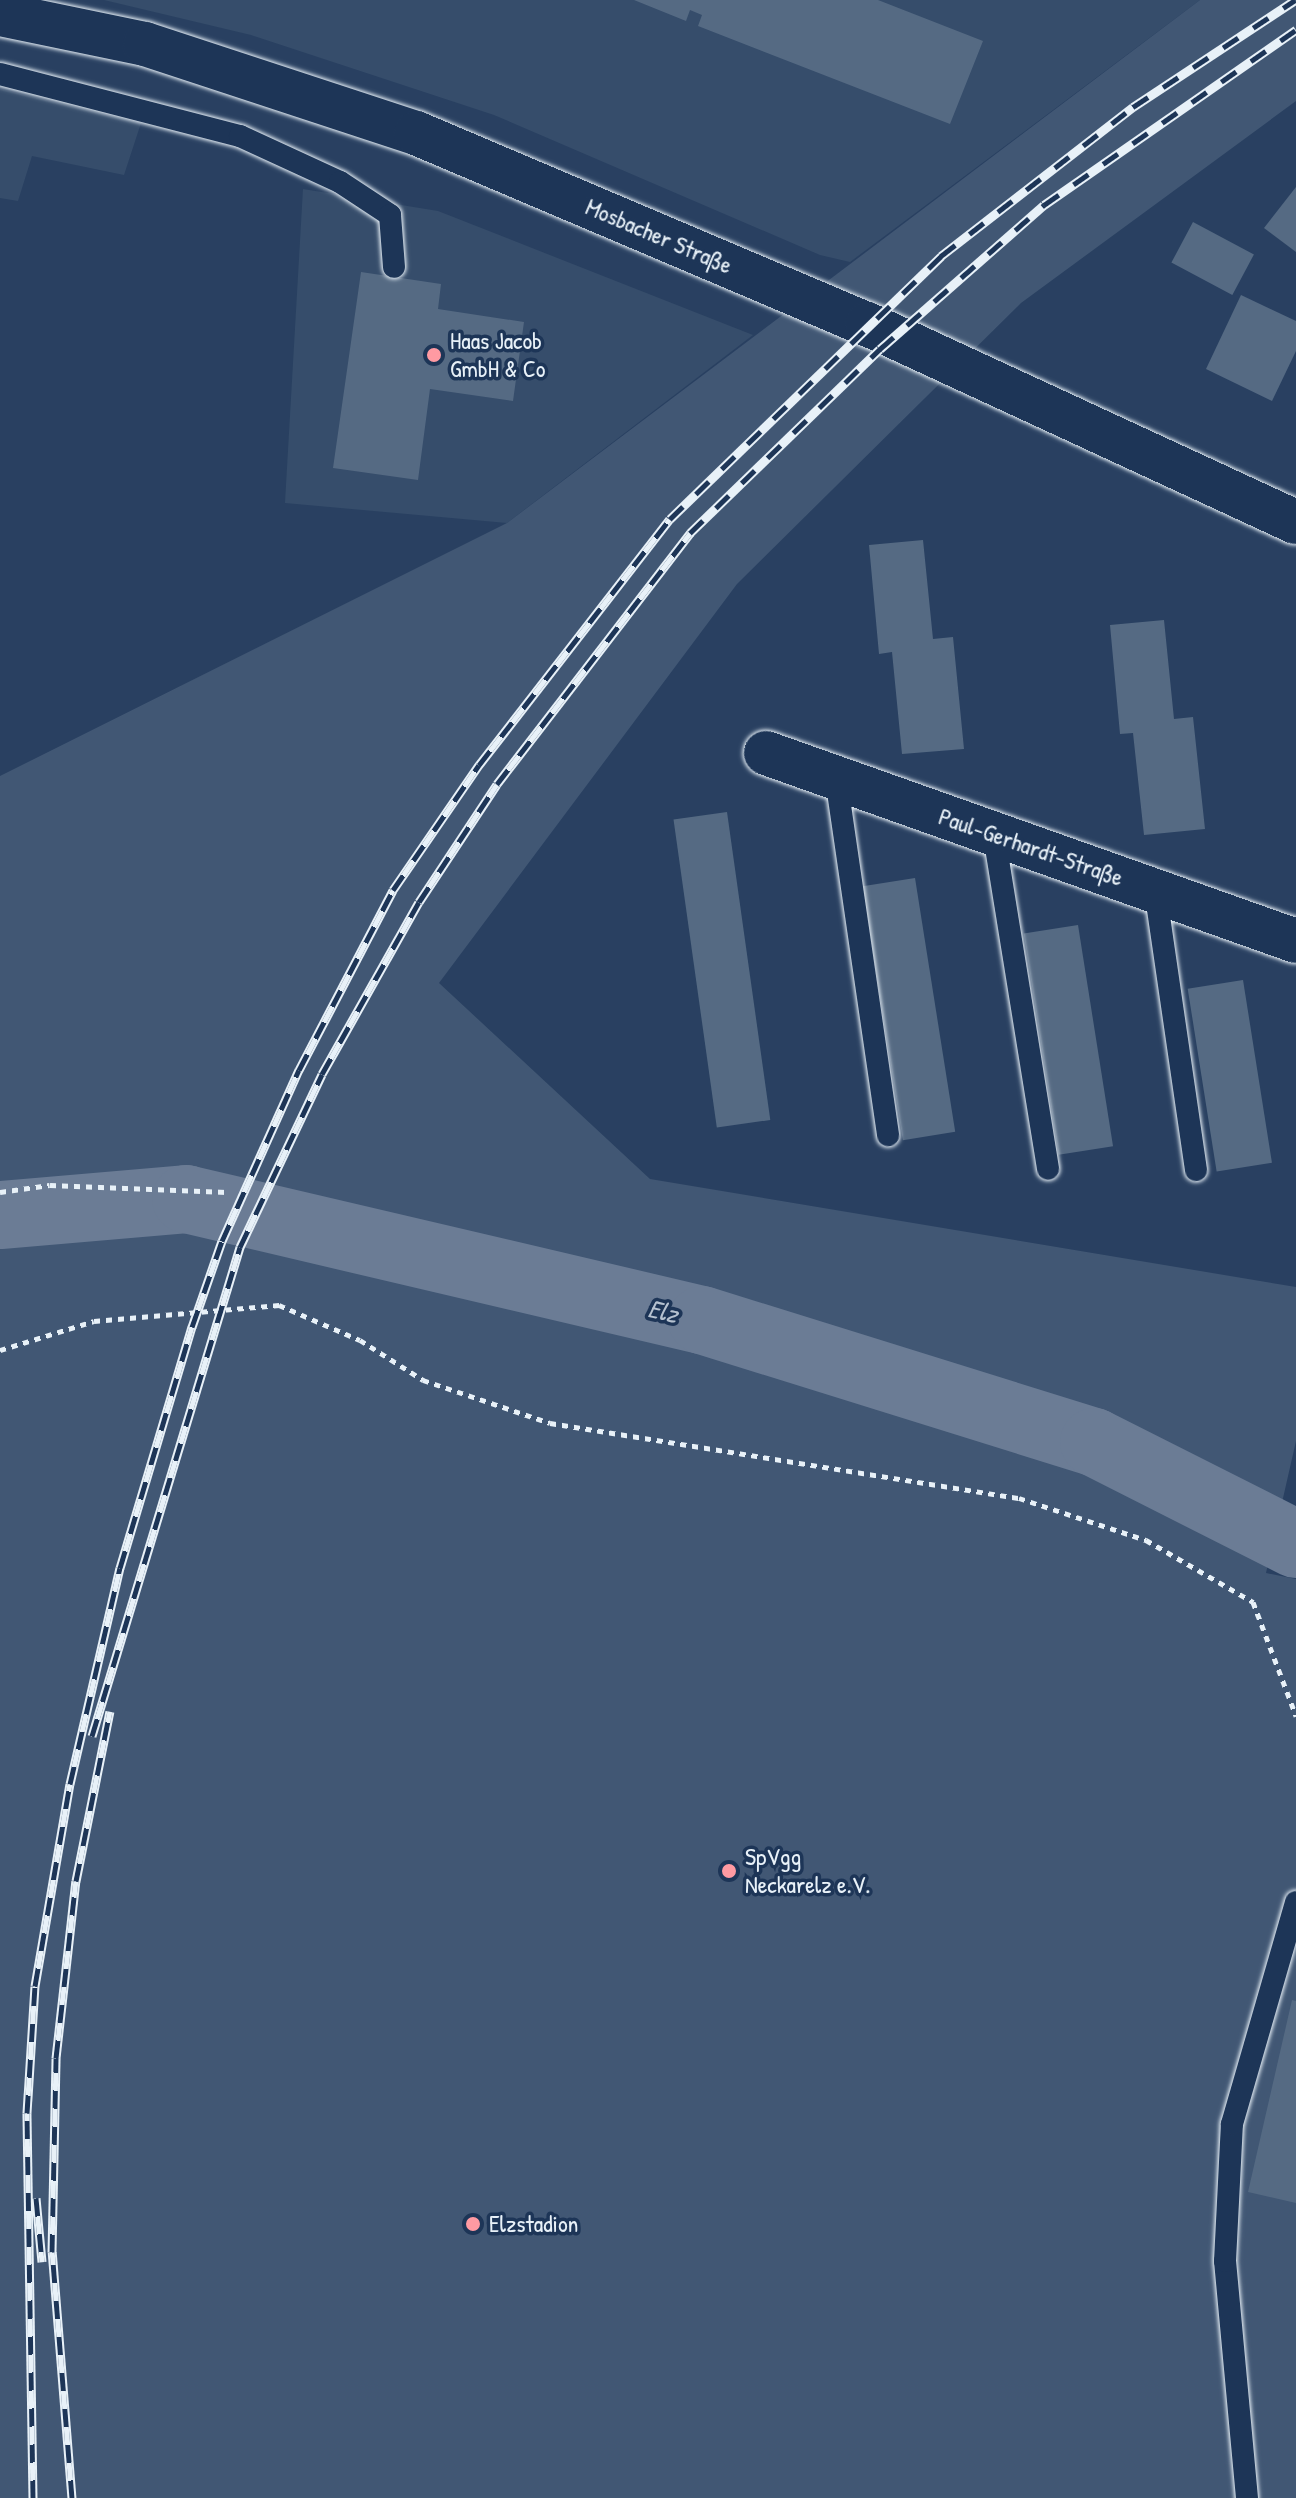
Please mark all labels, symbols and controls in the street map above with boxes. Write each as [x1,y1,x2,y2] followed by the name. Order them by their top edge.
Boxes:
[581,192,737,280] street label: Mosbacher Straße
[450,327,546,383] place label: Haas Jacob GmbH & Co
[425,346,443,364] marker: Haas Jacob GmbH & Co
[935,802,1127,892] street label: Paul-Gerhardt-Straße
[645,1292,681,1330] water label: Elz
[745,1843,870,1899] place label: SpVgg Neckarelz e.V.
[720,1862,738,1880] marker: SpVgg Neckarelz e.V.
[489,2210,578,2238] place label: Elzstadion
[464,2215,482,2233] marker: Elzstadion

